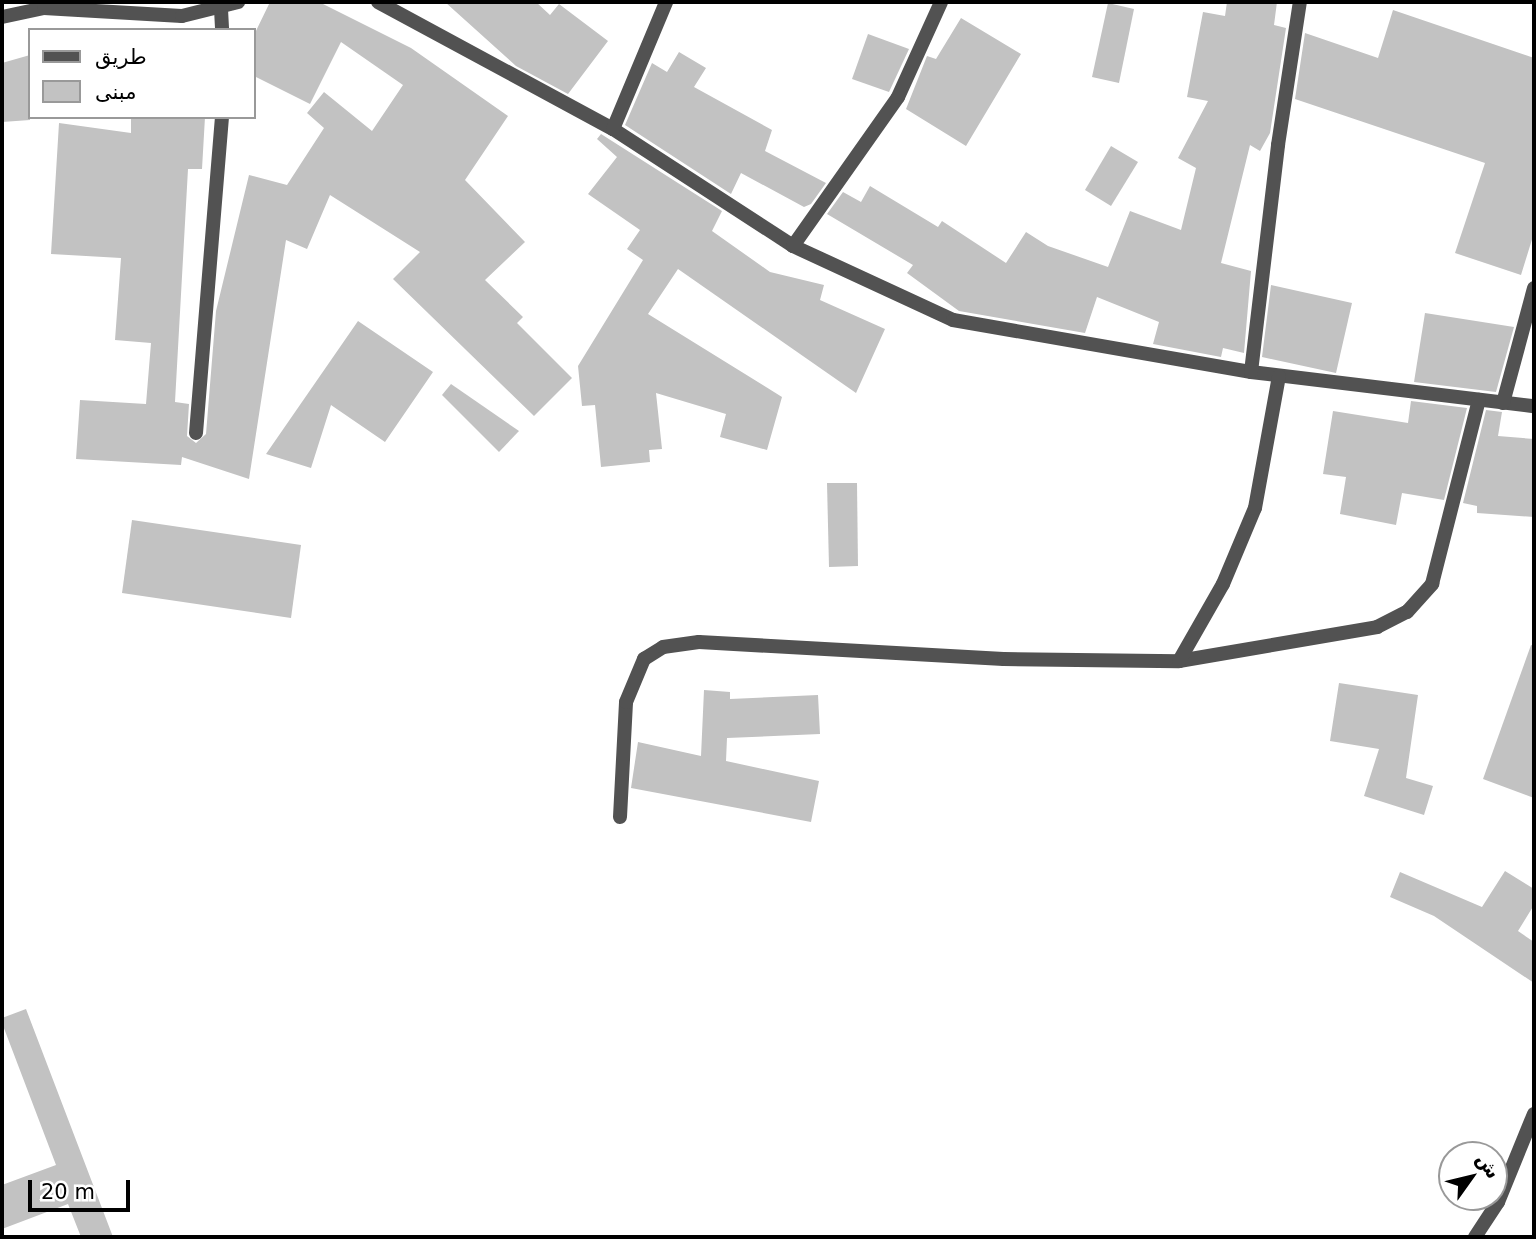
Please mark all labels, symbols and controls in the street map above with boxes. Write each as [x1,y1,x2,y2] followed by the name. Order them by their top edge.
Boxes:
[28,28,256,119] legend
[95,45,147,69] text: طريق
[95,80,136,104] text: مبنى
[1438,1141,1508,1211] north arrow
[1472,1148,1505,1182] text: ش
[32,1166,133,1210] scale bar
[41,1180,95,1204] text: 20 m

